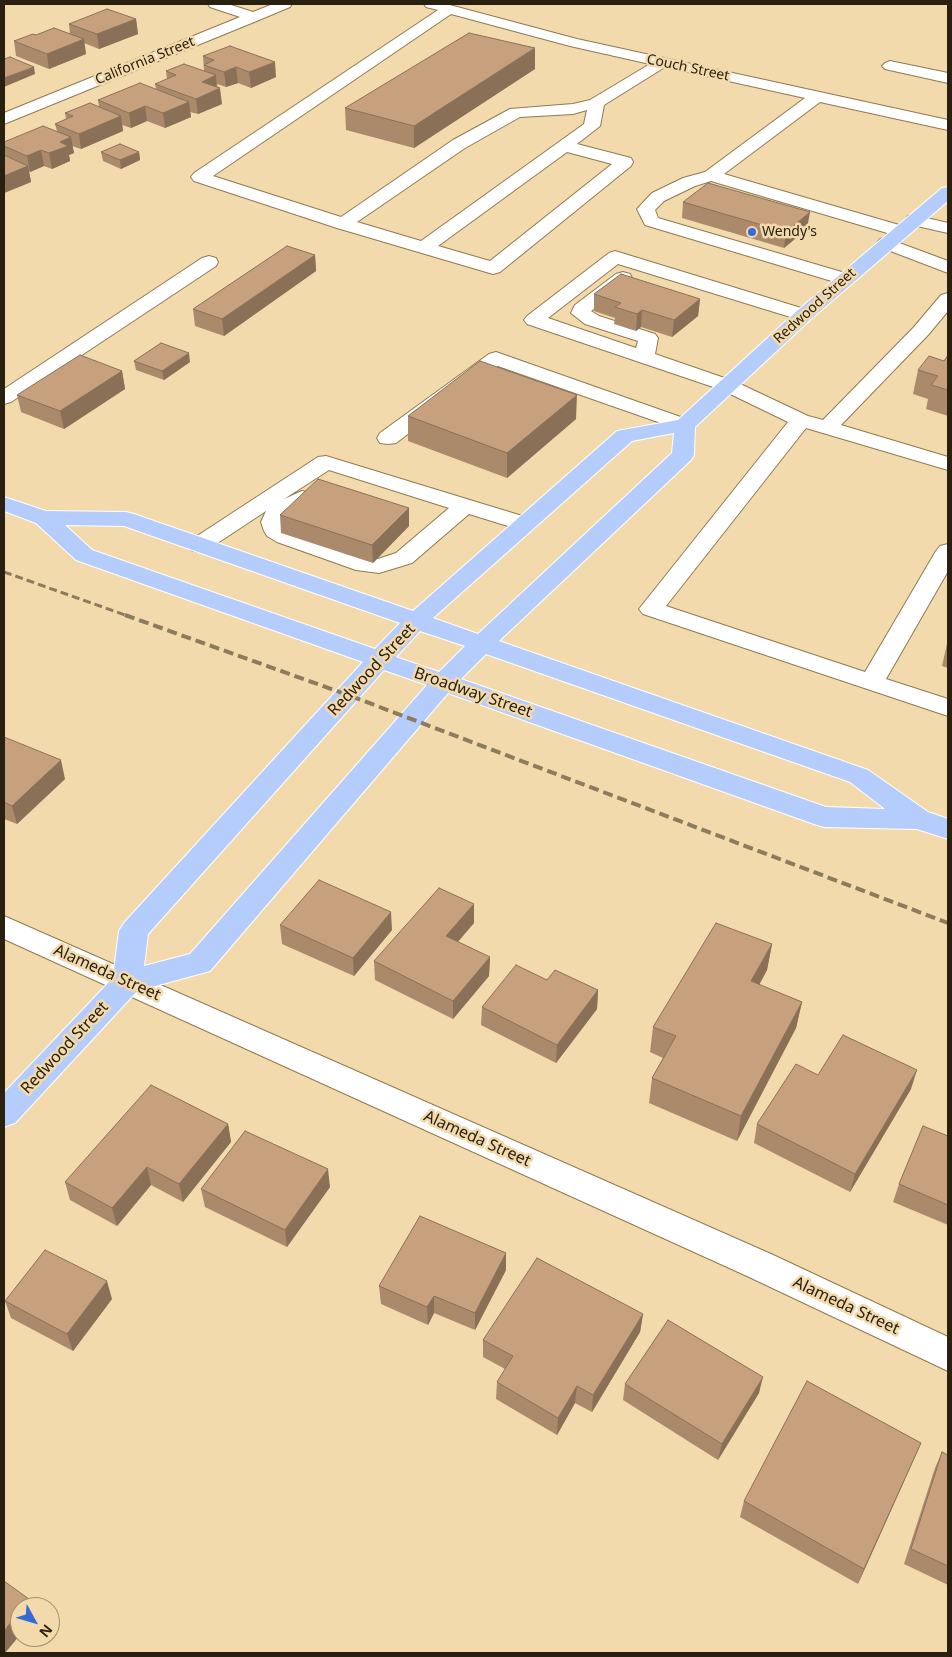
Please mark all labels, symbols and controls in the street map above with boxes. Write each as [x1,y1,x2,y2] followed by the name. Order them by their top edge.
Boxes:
[93,33,197,89] street label: California Street
[645,51,731,85] street label: Couch Street
[762,224,817,240] place label: Wendy's
[746,226,758,238] marker: Wendy's
[771,265,859,347] street label: Redwood Street
[324,620,420,720] street label: Redwood Street
[411,664,535,722] street label: Broadway Street
[51,941,163,1005] street label: Alameda Street
[17,998,113,1098] street label: Redwood Street
[421,1107,533,1171] street label: Alameda Street
[790,1273,902,1339] street label: Alameda Street
[10,1597,60,1647] north arrow
[35,1621,57,1642] text: N

